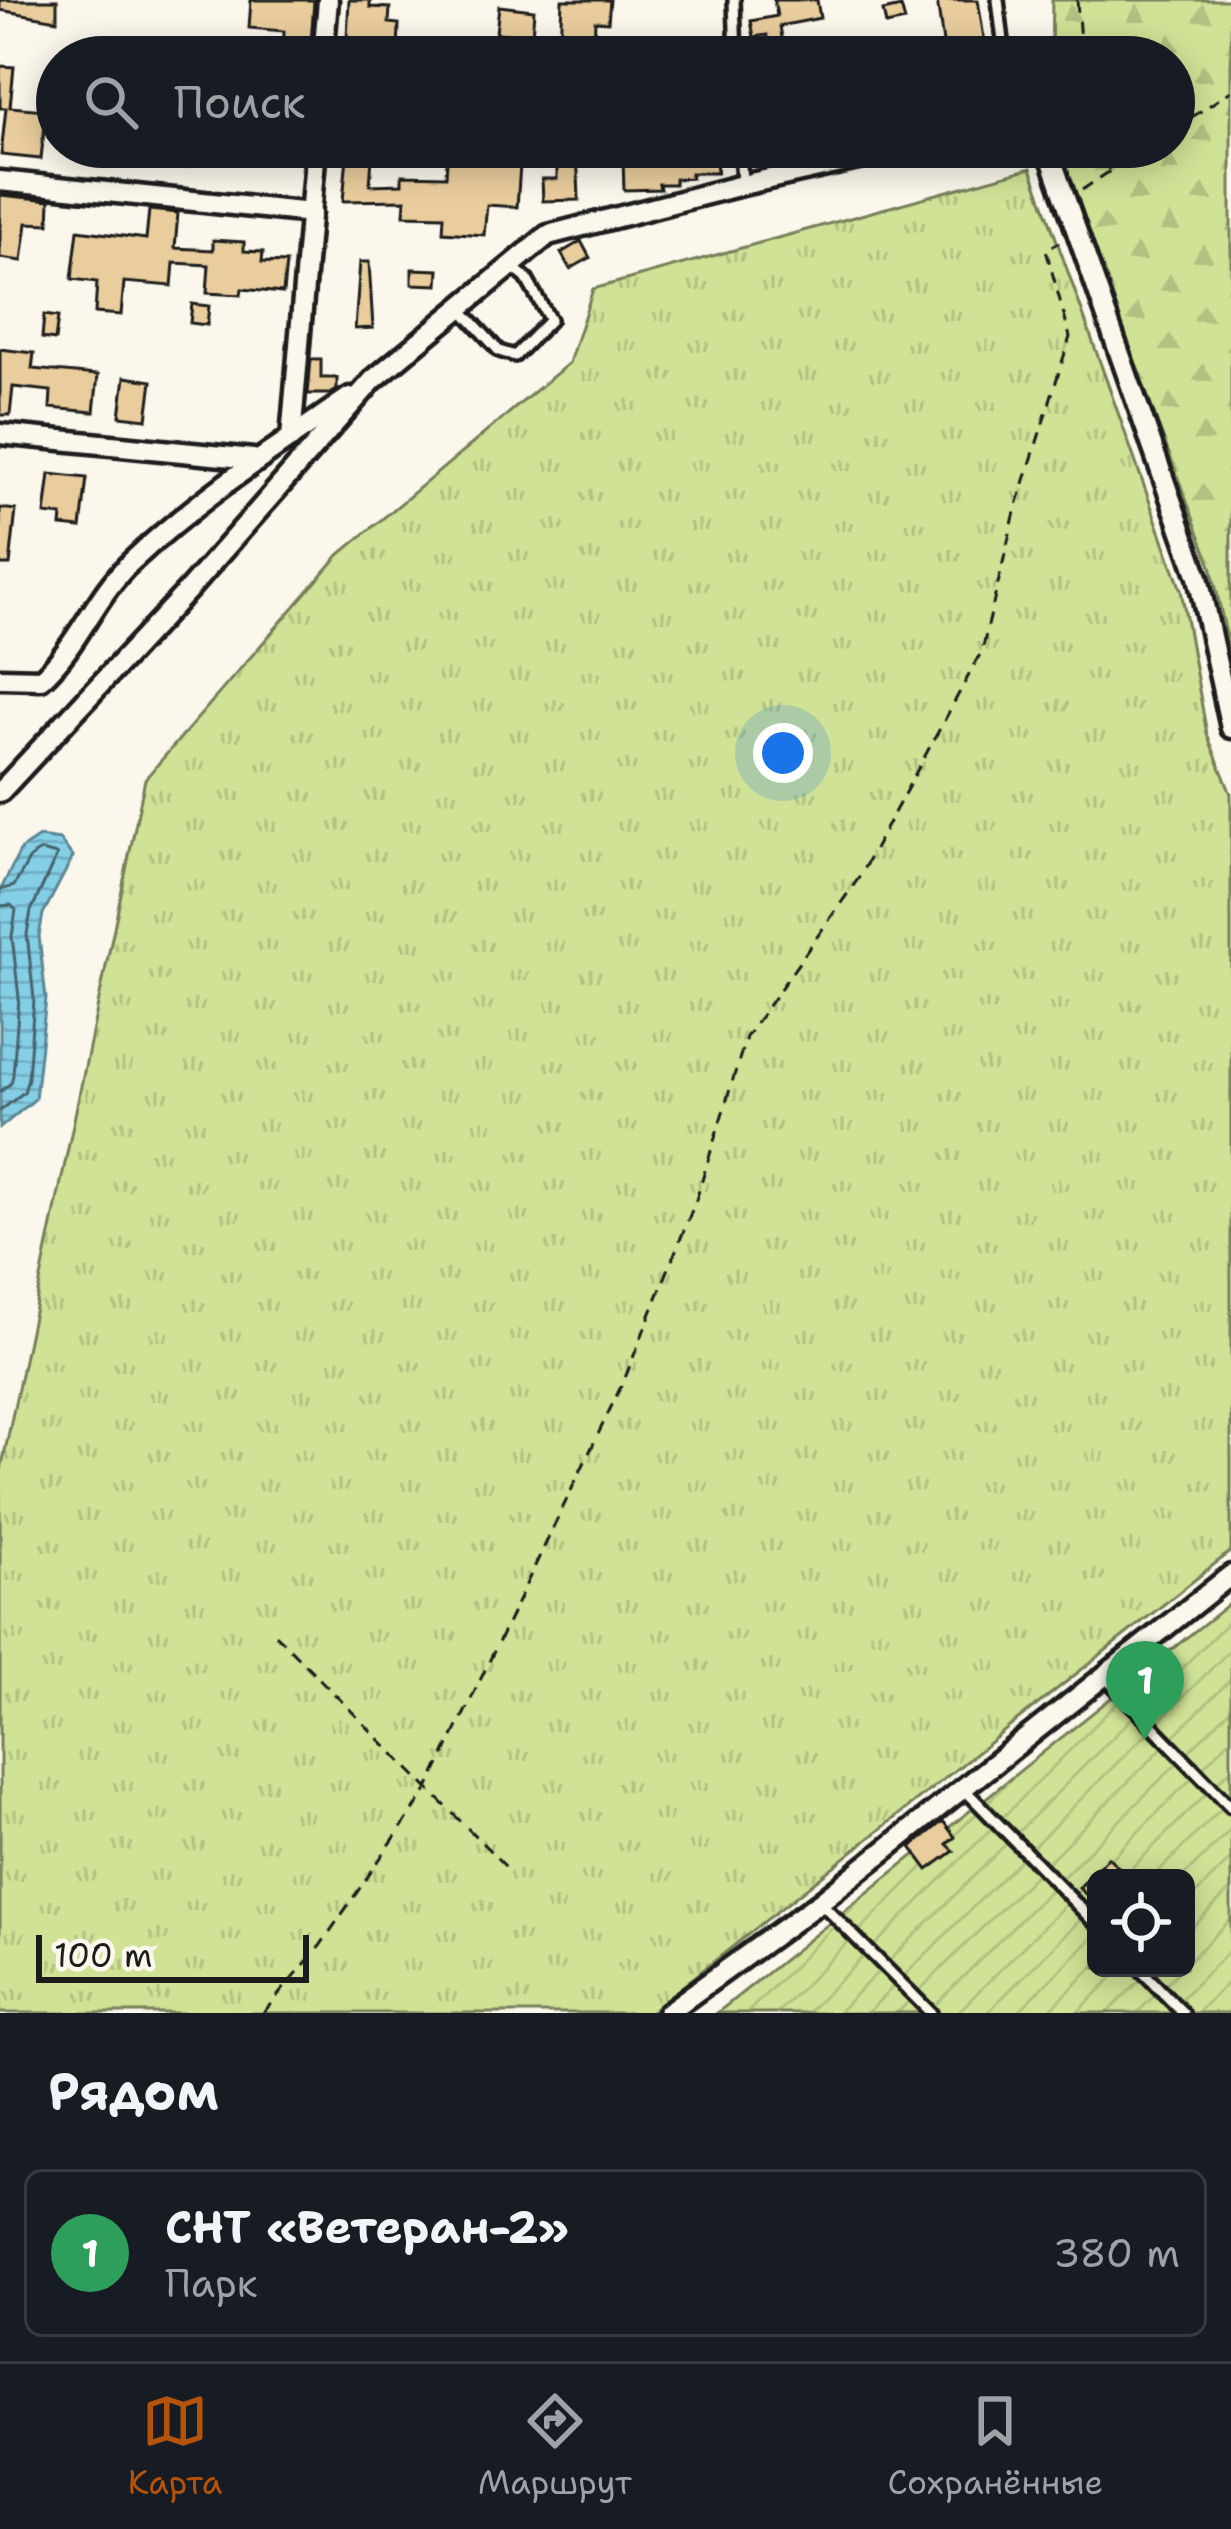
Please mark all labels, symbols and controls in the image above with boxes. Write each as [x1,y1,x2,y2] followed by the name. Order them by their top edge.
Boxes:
[36,36,1195,168] search box
[78,69,144,135] icon: search
[174,72,305,132] text: Поиск
[753,723,813,783] your location
[1106,1641,1184,1740] pin: 1
[1087,1869,1195,1977] map controls
[1087,1869,1195,1977] button: locate
[36,1929,309,1982] scale bar
[54,1933,153,1978] text: 100 m
[48,2057,219,2125] text: Рядом
[165,2197,569,2257] text: СНТ «Ветеран-2»
[81,2227,99,2279] text: 1
[1053,2227,1180,2279] text: 380 m
[165,2257,258,2309] text: Парк
[128,2388,222,2505] tab: Карта
[478,2388,632,2505] tab: Маршрут
[888,2388,1103,2505] tab: Сохранённые

